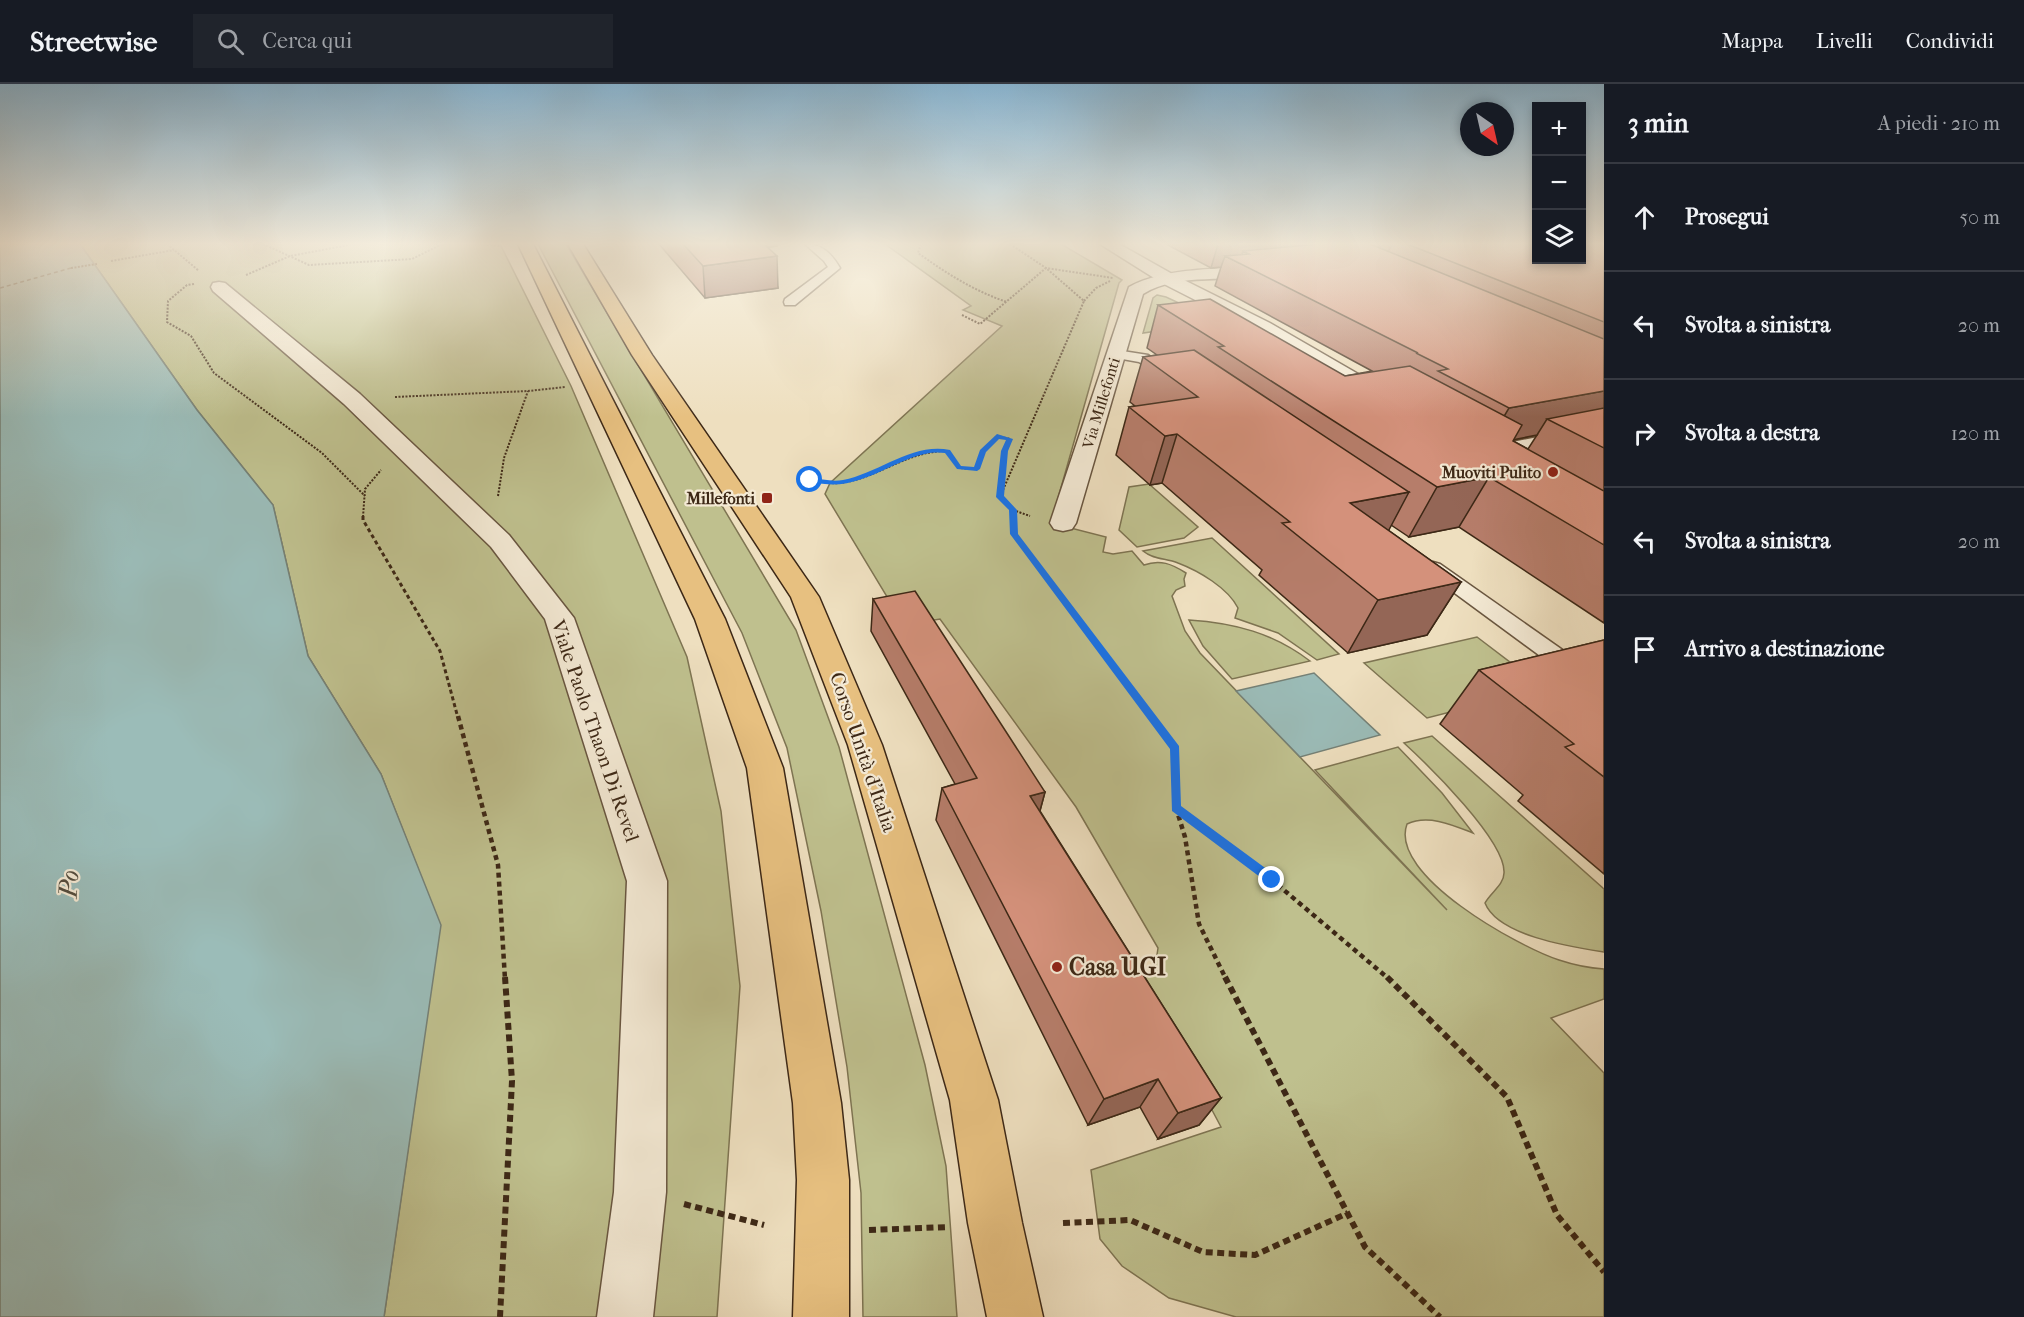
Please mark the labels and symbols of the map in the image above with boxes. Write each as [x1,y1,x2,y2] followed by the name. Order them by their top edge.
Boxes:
[1460,102,1514,156] north arrow
[1078,355,1124,452] street label: Via Millefonti
[1441,463,1541,482] place label: Muoviti Pulito
[1546,465,1560,479] marker: Muoviti Pulito
[796,466,822,492] route start
[685,489,755,508] place label: Millefonti
[760,491,774,505] marker: Millefonti
[546,616,644,845] street label: Viale Paolo Thaon Di Revel
[825,669,901,835] street label: Corso Unità d'Italia
[1258,866,1284,892] route end
[52,869,85,900] water label: Po
[1069,953,1167,981] place label: Casa UGI
[1050,960,1064,974] marker: Casa UGI

